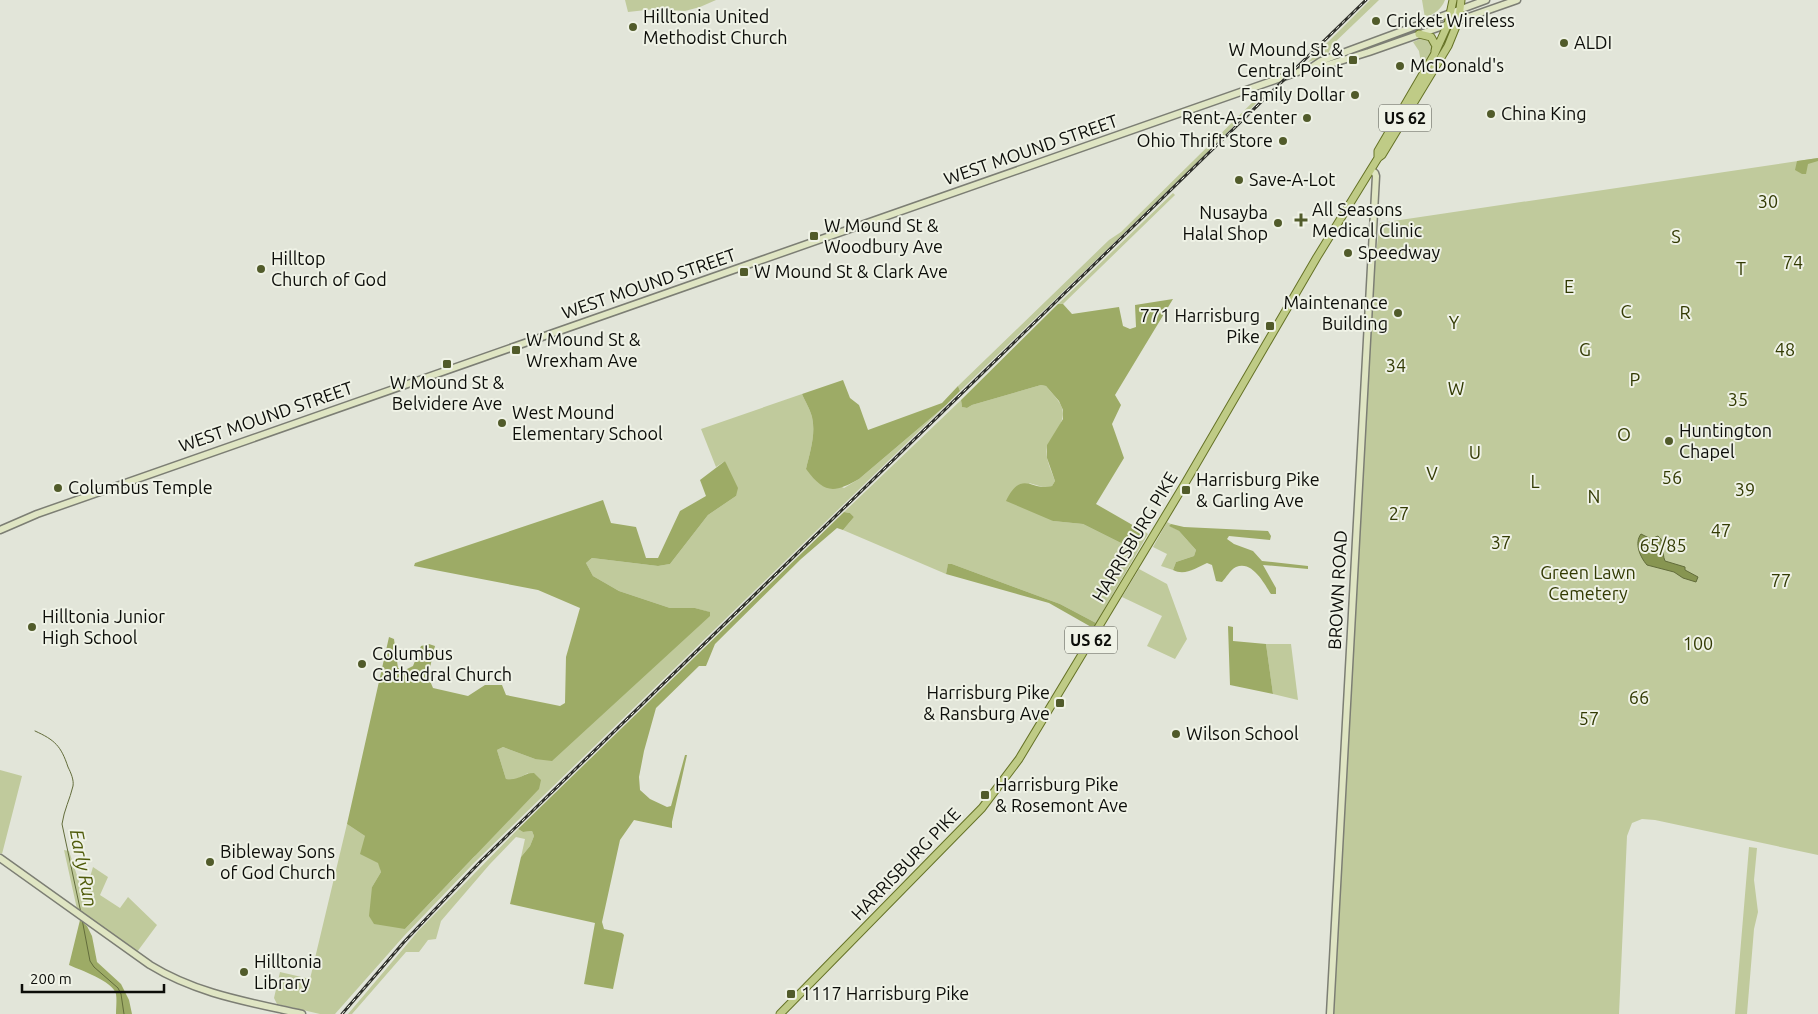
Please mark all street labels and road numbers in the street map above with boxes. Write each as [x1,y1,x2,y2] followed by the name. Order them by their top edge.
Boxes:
[1379,105,1431,132] road number: US 62
[941,110,1120,188] street label: WEST MOUND STREET
[559,244,738,322] street label: WEST MOUND STREET
[176,377,355,455] street label: WEST MOUND STREET
[1087,468,1181,605] street label: HARRISBURG PIKE
[1324,530,1350,650] street label: BROWN ROAD
[1065,626,1117,654] road number: US 62
[847,803,964,924] street label: HARRISBURG PIKE

